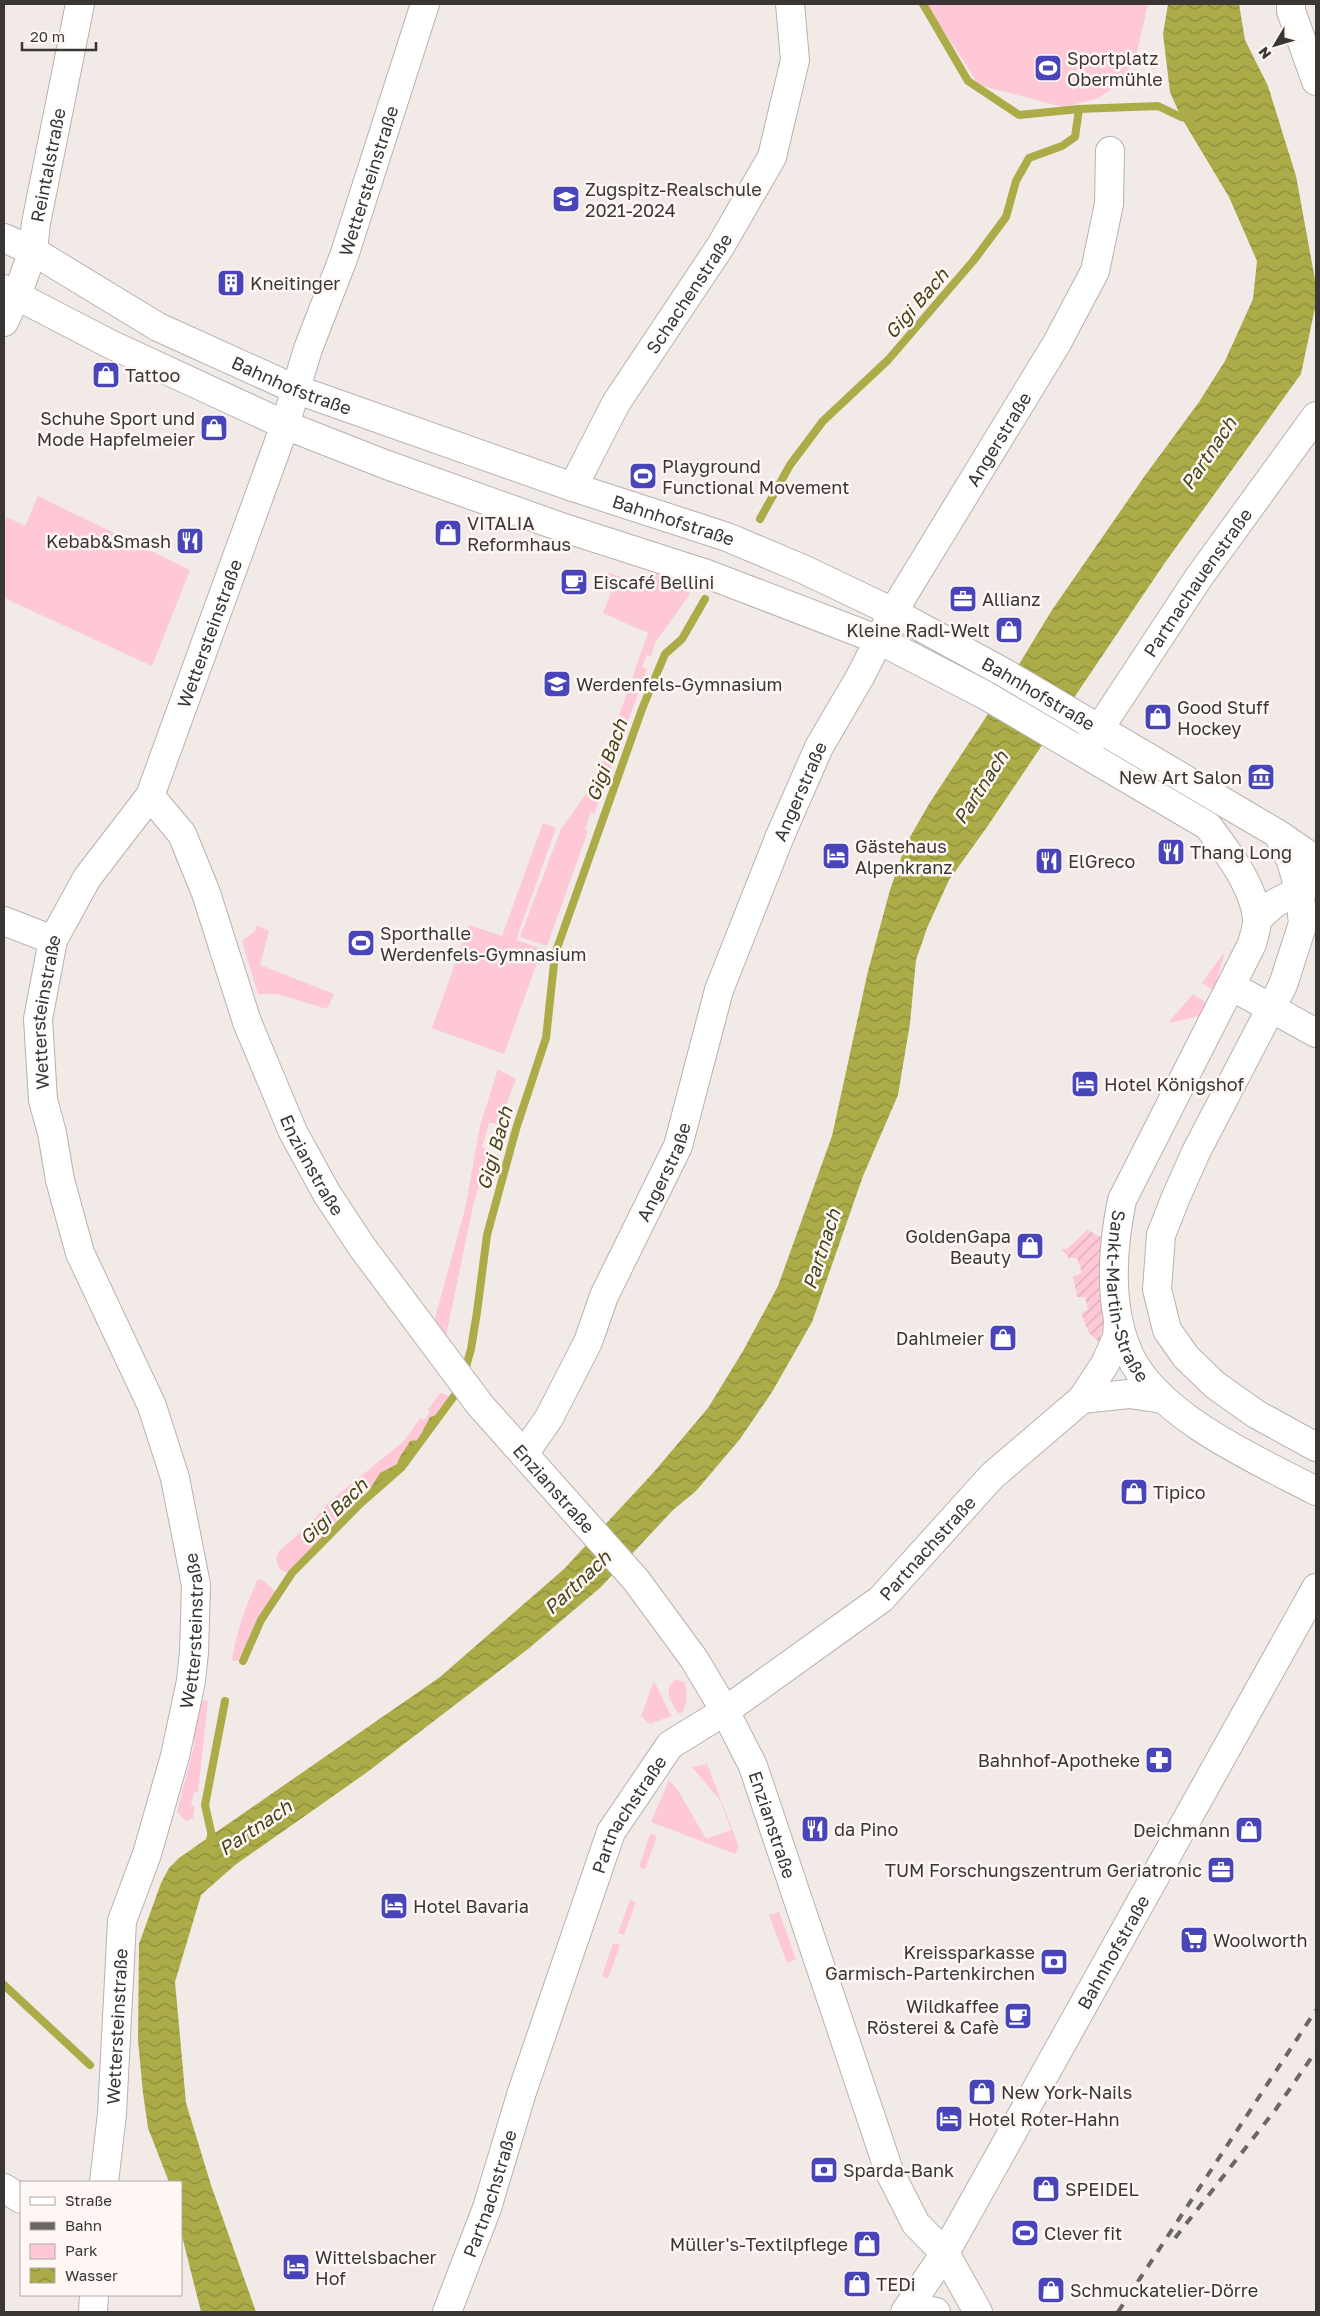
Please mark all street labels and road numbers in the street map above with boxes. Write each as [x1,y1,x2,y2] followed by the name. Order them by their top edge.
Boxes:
[334,103,403,259] street label: Wettersteinstraße
[25,106,70,224] street label: Reintalstraße
[641,229,737,358] street label: Schachenstraße
[228,351,355,419] street label: Bahnhofstraße
[961,388,1036,490] street label: Angerstraße
[610,490,738,550] street label: Bahnhofstraße
[1139,504,1256,661] street label: Partnachauenstraße
[172,556,246,711] street label: Wettersteinstraße
[978,652,1099,735] street label: Bahnhofstraße
[768,738,831,844] street label: Angerstraße
[27,930,65,1090] street label: Wettersteinstraße
[276,1111,349,1220] street label: Enzianstraße
[632,1120,695,1225] street label: Angerstraße
[1103,1208,1154,1386] street label: Sankt-Martin-Straße
[509,1439,600,1537] street label: Enzianstraße
[874,1491,980,1605] street label: Partnachstraße
[174,1551,207,1711] street label: Wettersteinstraße
[587,1751,671,1876] street label: Partnachstraße
[744,1768,801,1881] street label: Enzianstraße
[1072,1891,1154,2013] street label: Bahnhofstraße
[101,1948,132,2105] street label: Wettersteinstraße
[458,2127,521,2261] street label: Partnachstraße

